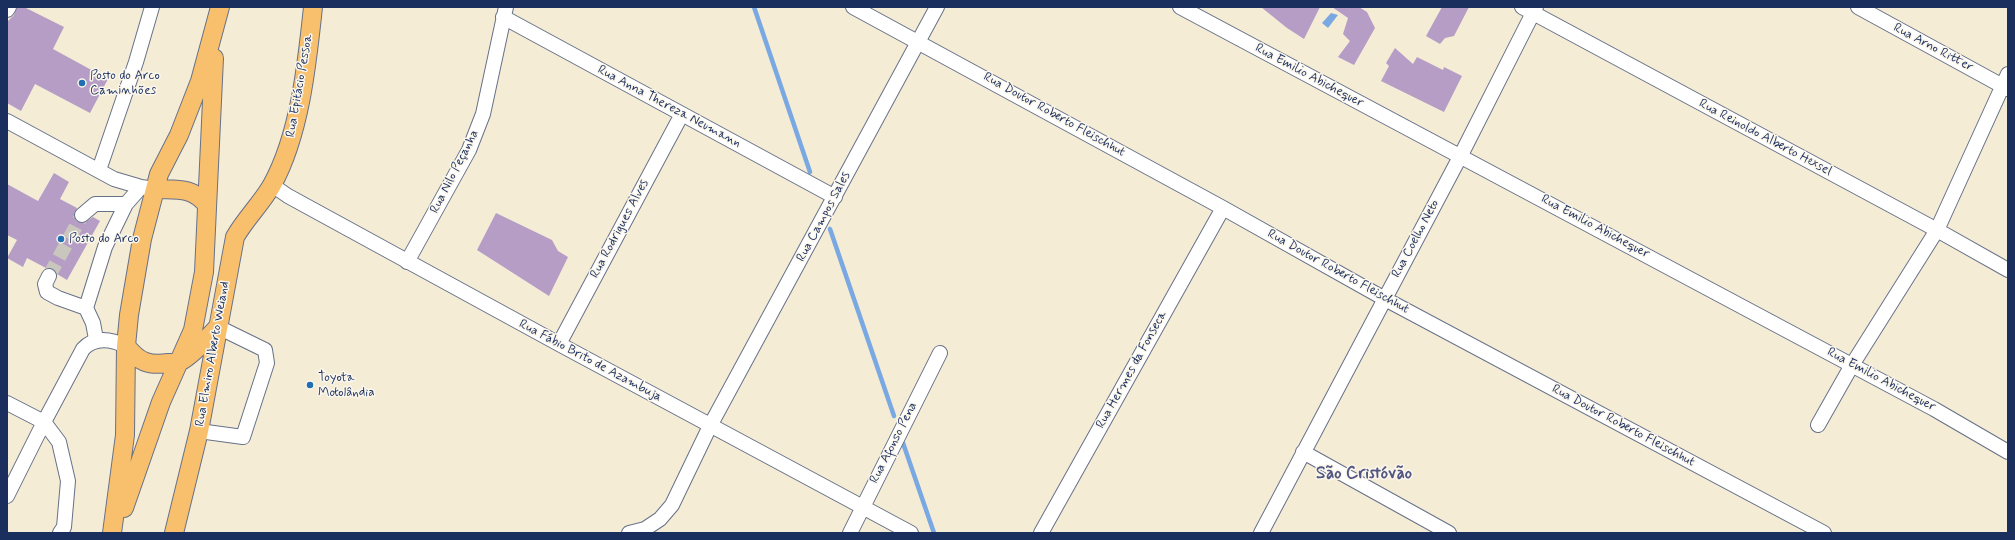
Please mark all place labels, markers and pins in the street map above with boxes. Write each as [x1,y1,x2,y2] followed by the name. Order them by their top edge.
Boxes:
[90,68,160,99] place label: Posto do Arco Caminhões
[77,78,87,88] marker: Posto do Arco Caminhões
[69,231,139,247] place label: Posto do Arco
[56,234,66,244] marker: Posto do Arco
[318,370,375,401] place label: Toyota Motolândia
[305,380,315,390] marker: Toyota Motolândia

